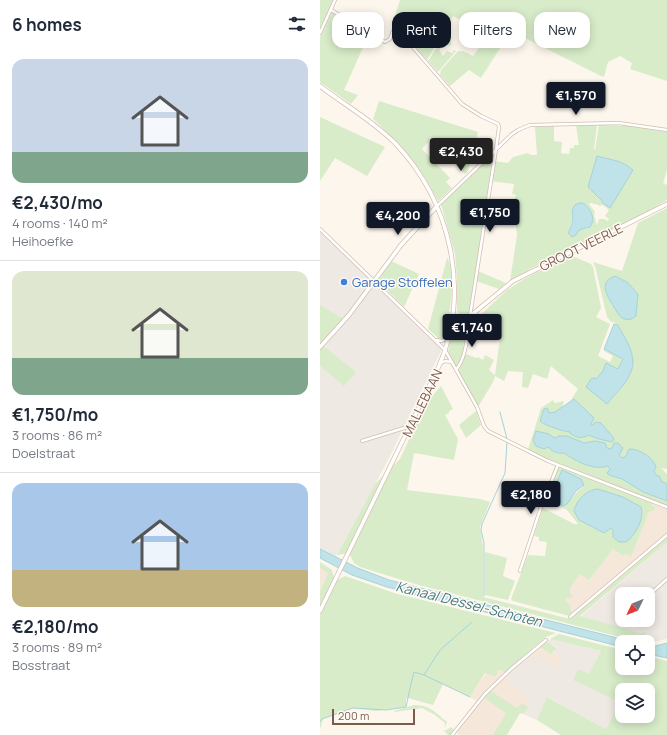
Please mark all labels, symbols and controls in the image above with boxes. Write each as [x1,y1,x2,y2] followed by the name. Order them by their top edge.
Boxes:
[332,12,384,48] chip: Buy
[392,12,451,48] chip: Rent
[459,12,526,48] chip: Filters
[534,12,590,48] chip: New
[12,13,82,36] text: 6 homes
[286,13,308,35] icon: filters
[543,82,609,116] pin: €1,570
[124,85,196,157] icon: home
[555,86,597,104] text: €1,570
[428,138,494,172] pin: €2,430
[439,142,483,160] text: €2,430
[12,191,103,214] text: €2,430/mo
[457,199,523,233] pin: €1,750
[365,202,431,236] pin: €4,200
[469,203,511,221] text: €1,750
[375,206,421,224] text: €4,200
[12,214,108,232] text: 4 rooms · 140 m²
[536,219,626,275] street label: GROOT VEERLE
[12,232,73,250] text: Heihoefke
[352,273,453,291] place label: Garage Stoffelen
[339,277,349,287] marker: Garage Stoffelen
[124,297,196,369] icon: home
[439,314,505,348] pin: €1,740
[452,318,492,336] text: €1,740
[398,366,446,440] street label: MALLEBAAN
[12,403,98,426] text: €1,750/mo
[12,426,102,444] text: 3 rooms · 86 m²
[12,444,75,462] text: Doelstraat
[498,481,564,515] pin: €2,180
[510,485,552,503] text: €2,180
[124,509,196,581] icon: home
[394,576,545,631] water label: Kanaal Dessel-Schoten
[615,587,655,627] north arrow
[615,587,655,723] map controls
[12,615,98,638] text: €2,180/mo
[615,635,655,675] button: locate
[12,638,102,656] text: 3 rooms · 89 m²
[12,656,71,674] text: Bosstraat
[615,683,655,723] button: layers
[332,707,415,726] scale bar
[338,708,369,723] text: 200 m

